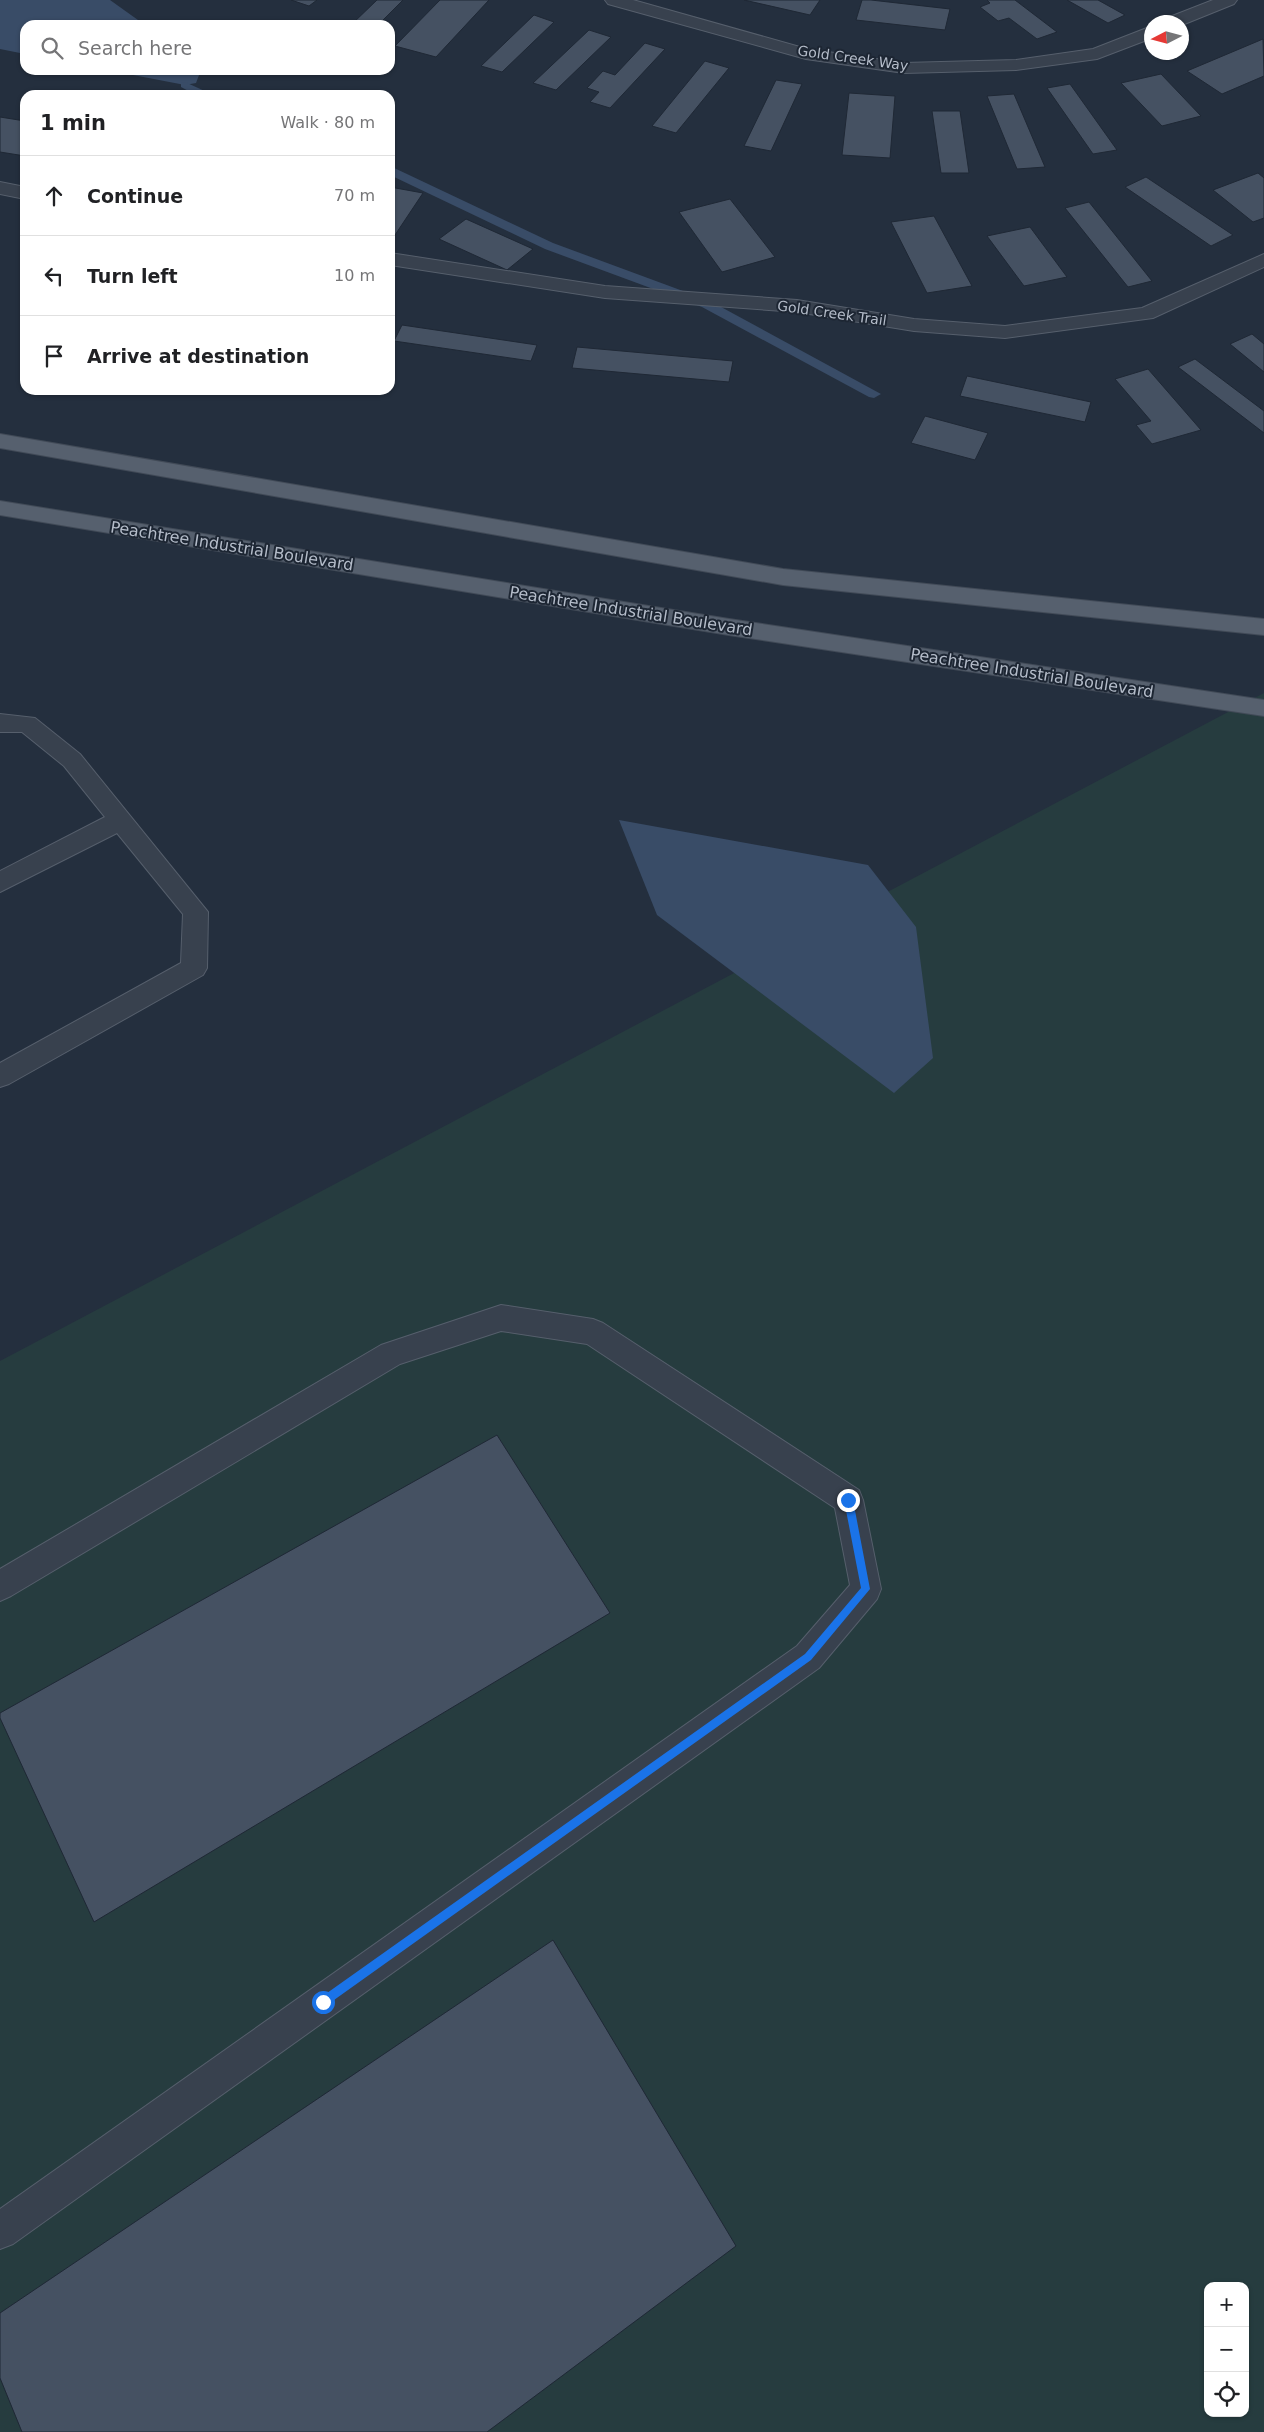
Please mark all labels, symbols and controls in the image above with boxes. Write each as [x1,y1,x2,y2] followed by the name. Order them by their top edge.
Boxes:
[1144,15,1189,60] north arrow
[20,20,395,75] search box
[38,34,66,62] icon: search
[78,37,192,59] text: Search here
[797,42,909,74] street label: Gold Creek Way
[40,111,106,135] text: 1 min
[280,113,375,132] text: Walk · 80 m
[40,182,68,210] icon: ahead
[87,185,183,207] text: Continue
[334,186,375,205] text: 70 m
[40,262,68,290] icon: left
[87,265,178,287] text: Turn left
[334,266,375,285] text: 10 m
[776,297,888,329] street label: Gold Creek Trail
[40,342,68,370] icon: arrive
[87,345,309,367] text: Arrive at destination
[109,517,355,575] street label: Peachtree Industrial Boulevard
[508,582,754,640] street label: Peachtree Industrial Boulevard
[909,644,1155,702] street label: Peachtree Industrial Boulevard
[837,1489,860,1512] route end
[312,1991,335,2014] route start
[1204,2282,1249,2417] map controls
[1204,2282,1249,2327] button: +
[1204,2327,1249,2372] button: −
[1204,2372,1249,2417] button: locate

